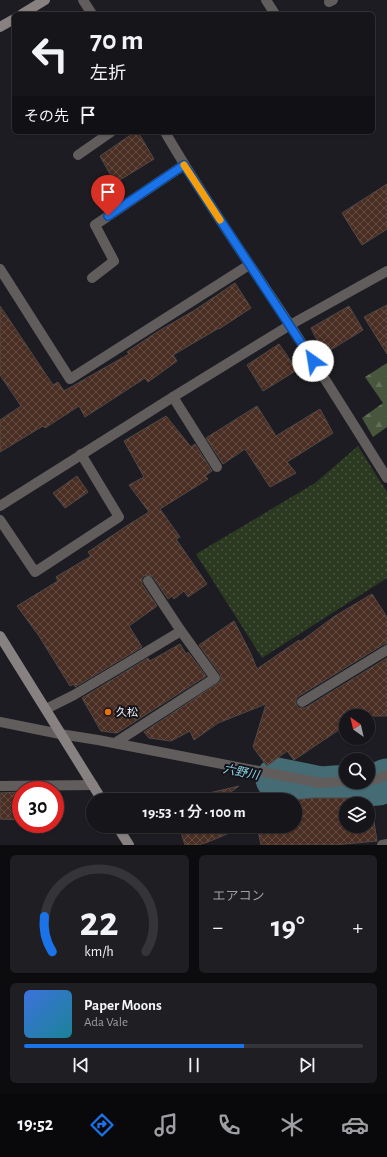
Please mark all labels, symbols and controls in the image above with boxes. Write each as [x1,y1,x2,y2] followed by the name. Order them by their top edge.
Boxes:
[90,27,144,55] text: 70 m
[24,28,76,80] icon: left
[90,65,126,83] text: 左折
[77,104,99,126] icon: arrive
[24,109,69,124] text: その先
[91,175,125,216] pin
[97,181,119,203] icon: arrive
[292,340,334,382] position arrow
[116,706,138,718] place label: 久松
[103,707,113,717] marker: 久松
[339,709,375,745] north arrow
[339,709,375,833] map controls
[339,753,375,789] button: search
[222,762,262,782] water label: 六野川
[12,781,64,833] speed limit sign: 30
[339,797,375,833] button: layers
[142,805,246,820] text: 19:53 · 1 分 · 100 m
[213,890,265,903] text: エアコン
[80,902,119,943] text: 22
[271,912,305,942] text: 19°
[213,916,223,938] text: −
[352,916,363,938] text: +
[85,945,114,959] text: km/h
[84,998,162,1013] text: Paper Moons
[84,1016,128,1029] text: Ada Vale
[70,1054,92,1076] icon: previous
[183,1054,205,1076] icon: pause
[296,1054,318,1076] icon: next
[88,1111,116,1139] icon: directions
[152,1111,180,1139] icon: music
[215,1111,243,1139] icon: phone
[278,1111,306,1139] icon: climate
[341,1111,369,1139] icon: car
[18,1116,53,1134] text: 19:52

